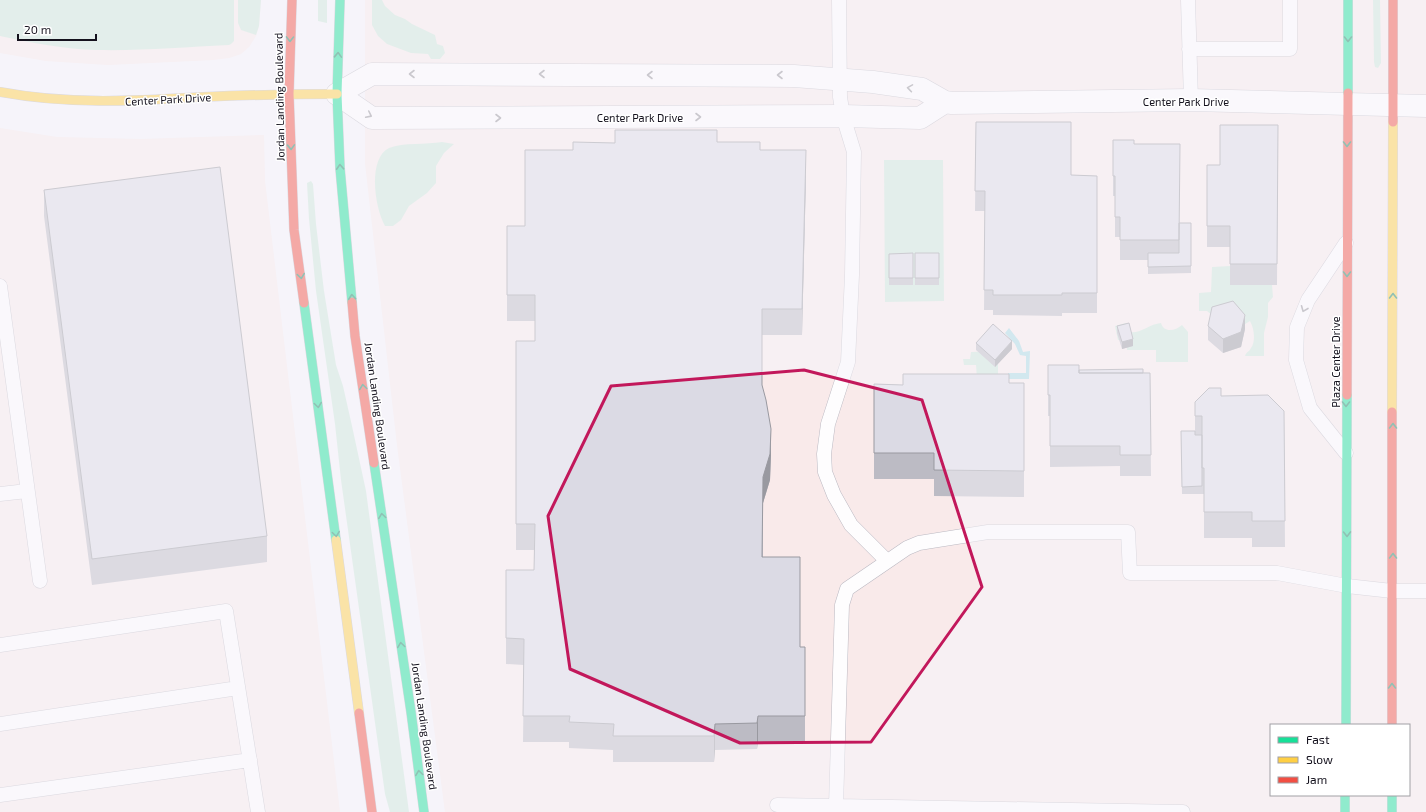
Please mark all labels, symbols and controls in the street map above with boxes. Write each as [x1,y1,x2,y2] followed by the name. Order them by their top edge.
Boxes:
[18,16,96,42] scale bar
[24,22,51,36] text: 20 m
[271,33,287,161] street label: Jordan Landing Boulevard
[286,36,295,42] one-way arrow
[1344,36,1352,42] one-way arrow
[334,52,343,58] one-way arrow
[409,70,415,78] one-way arrow
[539,70,545,78] one-way arrow
[647,71,653,79] one-way arrow
[777,71,783,80] one-way arrow
[907,84,913,93] one-way arrow
[125,90,211,108] street label: Center Park Drive
[1143,95,1229,108] street label: Center Park Drive
[365,110,372,118] one-way arrow
[597,111,683,124] street label: Center Park Drive
[695,113,701,121] one-way arrow
[495,114,501,122] one-way arrow
[1343,141,1351,147] one-way arrow
[287,144,296,150] one-way arrow
[336,164,345,170] one-way arrow
[1343,271,1352,277] one-way arrow
[296,273,305,279] one-way arrow
[1389,293,1397,299] one-way arrow
[347,294,356,300] one-way arrow
[1301,306,1309,313] one-way arrow
[1329,316,1342,408] street label: Plaza Center Drive
[363,341,393,471] street label: Jordan Landing Boulevard
[359,384,368,391] one-way arrow
[1342,401,1350,407] one-way arrow
[313,402,322,408] one-way arrow
[1389,423,1397,429] one-way arrow
[378,513,387,519] one-way arrow
[331,531,340,537] one-way arrow
[1343,531,1351,537] one-way arrow
[1389,553,1397,559] one-way arrow
[397,642,406,648] one-way arrow
[410,661,440,791] street label: Jordan Landing Boulevard
[1388,683,1396,689] one-way arrow
[1270,724,1410,796] legend
[1306,732,1330,746] text: Fast
[1306,752,1333,766] text: Slow
[415,770,424,776] one-way arrow
[1306,772,1327,786] text: Jam

